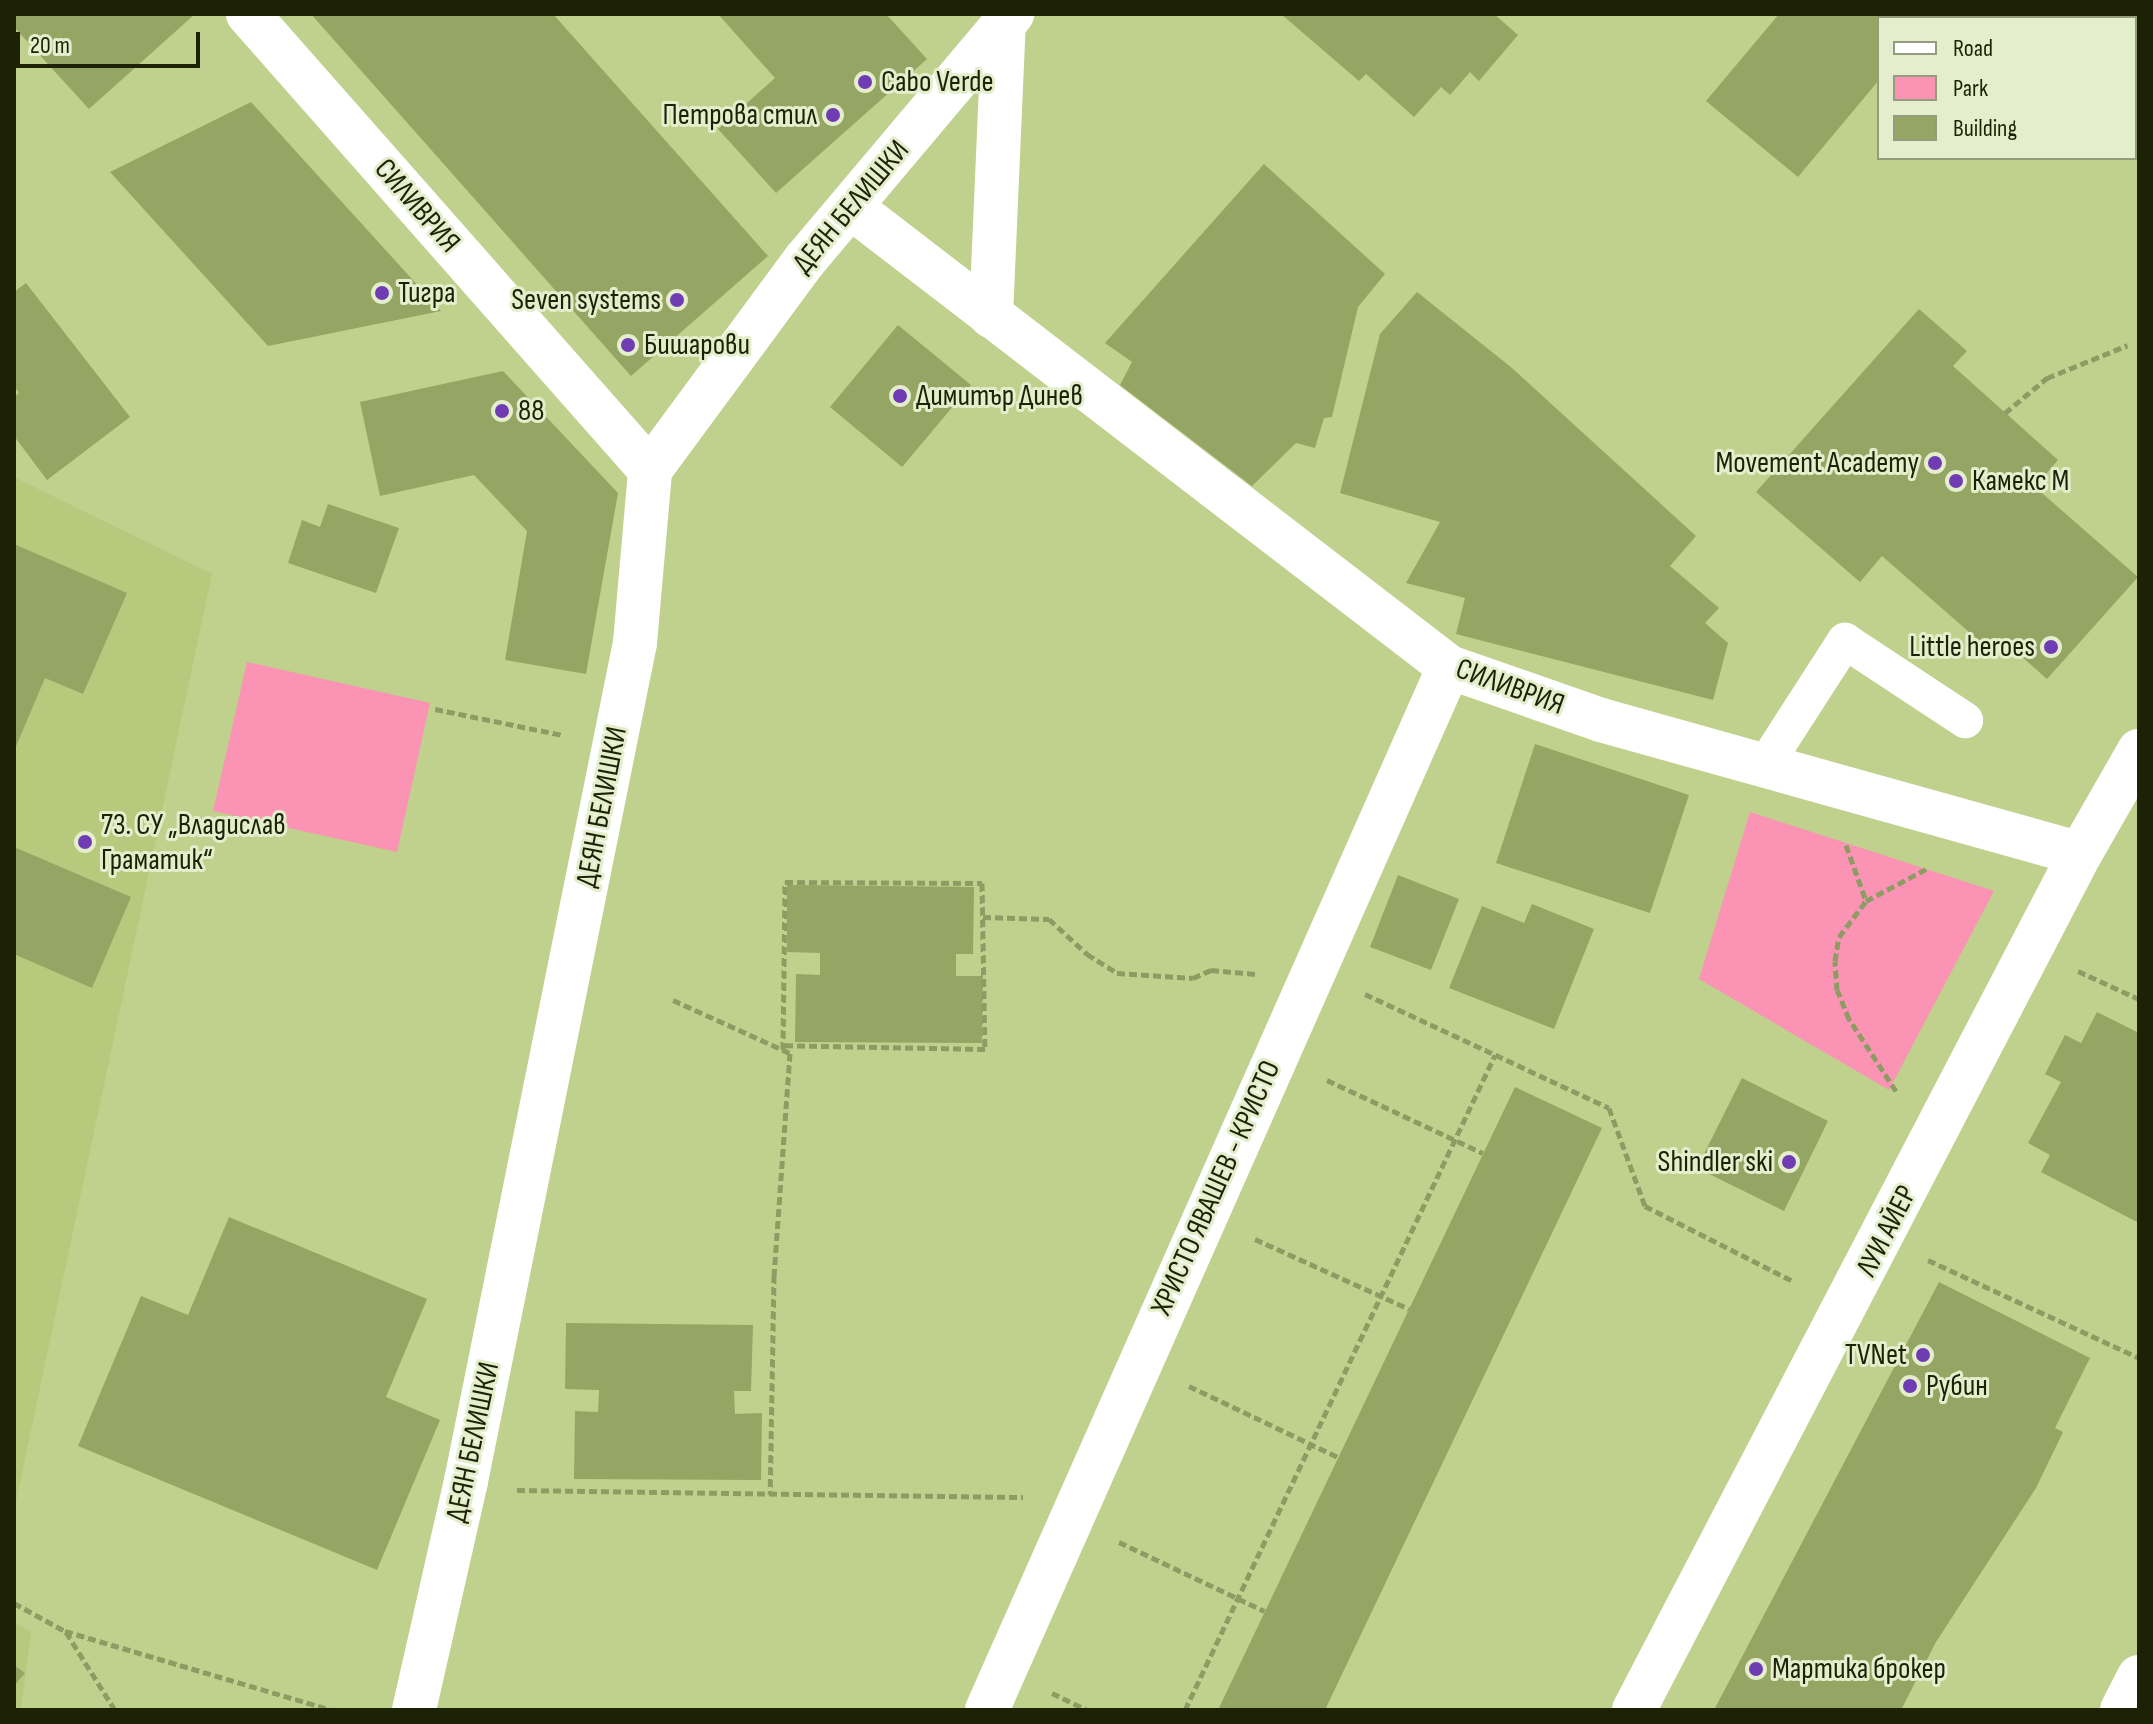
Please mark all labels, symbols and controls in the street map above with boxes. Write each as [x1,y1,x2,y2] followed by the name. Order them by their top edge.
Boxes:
[20,16,204,66] scale bar
[1877,16,2137,160] legend
[30,31,70,60] text: 20 m
[1953,34,1993,63] text: Road
[881,64,994,100] place label: Cabo Verde
[856,73,874,91] marker: Cabo Verde
[1953,74,1988,103] text: Park
[663,97,817,133] place label: Петрова стил
[824,106,842,124] marker: Петрова стил
[1953,114,2017,143] text: Building
[785,133,917,281] street label: ДЕЯН БЕЛИШКИ
[366,152,468,260] street label: СИЛИВРИЯ
[398,275,456,311] place label: Тигра
[511,282,661,318] place label: Seven systems
[373,284,391,302] marker: Тигра
[668,291,686,309] marker: Seven systems
[644,327,750,363] place label: Бишарови
[619,336,637,354] marker: Бишарови
[916,378,1083,414] place label: Димитър Динев
[891,387,909,405] marker: Димитър Динев
[518,393,544,429] place label: 88
[493,402,511,420] marker: 88
[1716,445,1919,481] place label: Movement Academy
[1926,454,1944,472] marker: Movement Academy
[1972,463,2069,499] place label: Камекс М
[1947,472,1965,490] marker: Камекс М
[1909,629,2035,665] place label: Little heroes
[2042,638,2060,656] marker: Little heroes
[1451,651,1569,723] street label: СИЛИВРИЯ
[569,724,635,890] street label: ДЕЯН БЕЛИШКИ
[101,807,286,878] place label: 73. СУ „Владислав Граматик“
[76,833,94,851] marker: 73. СУ „Владислав Граматик“
[1144,1055,1288,1321] street label: ХРИСТО ЯВАШЕВ - КРИСТО
[1658,1144,1773,1180] place label: Shindler ski
[1780,1153,1798,1171] marker: Shindler ski
[1849,1180,1925,1282] street label: ЛУИ АЙЕР
[1845,1337,1907,1373] place label: TVNet
[1914,1346,1932,1364] marker: TVNet
[438,1359,508,1525] street label: ДЕЯН БЕЛИШКИ
[1926,1368,1988,1404] place label: Рубин
[1901,1377,1919,1395] marker: Рубин
[1772,1651,1946,1687] place label: Мартика брокер
[1747,1660,1765,1678] marker: Мартика брокер

